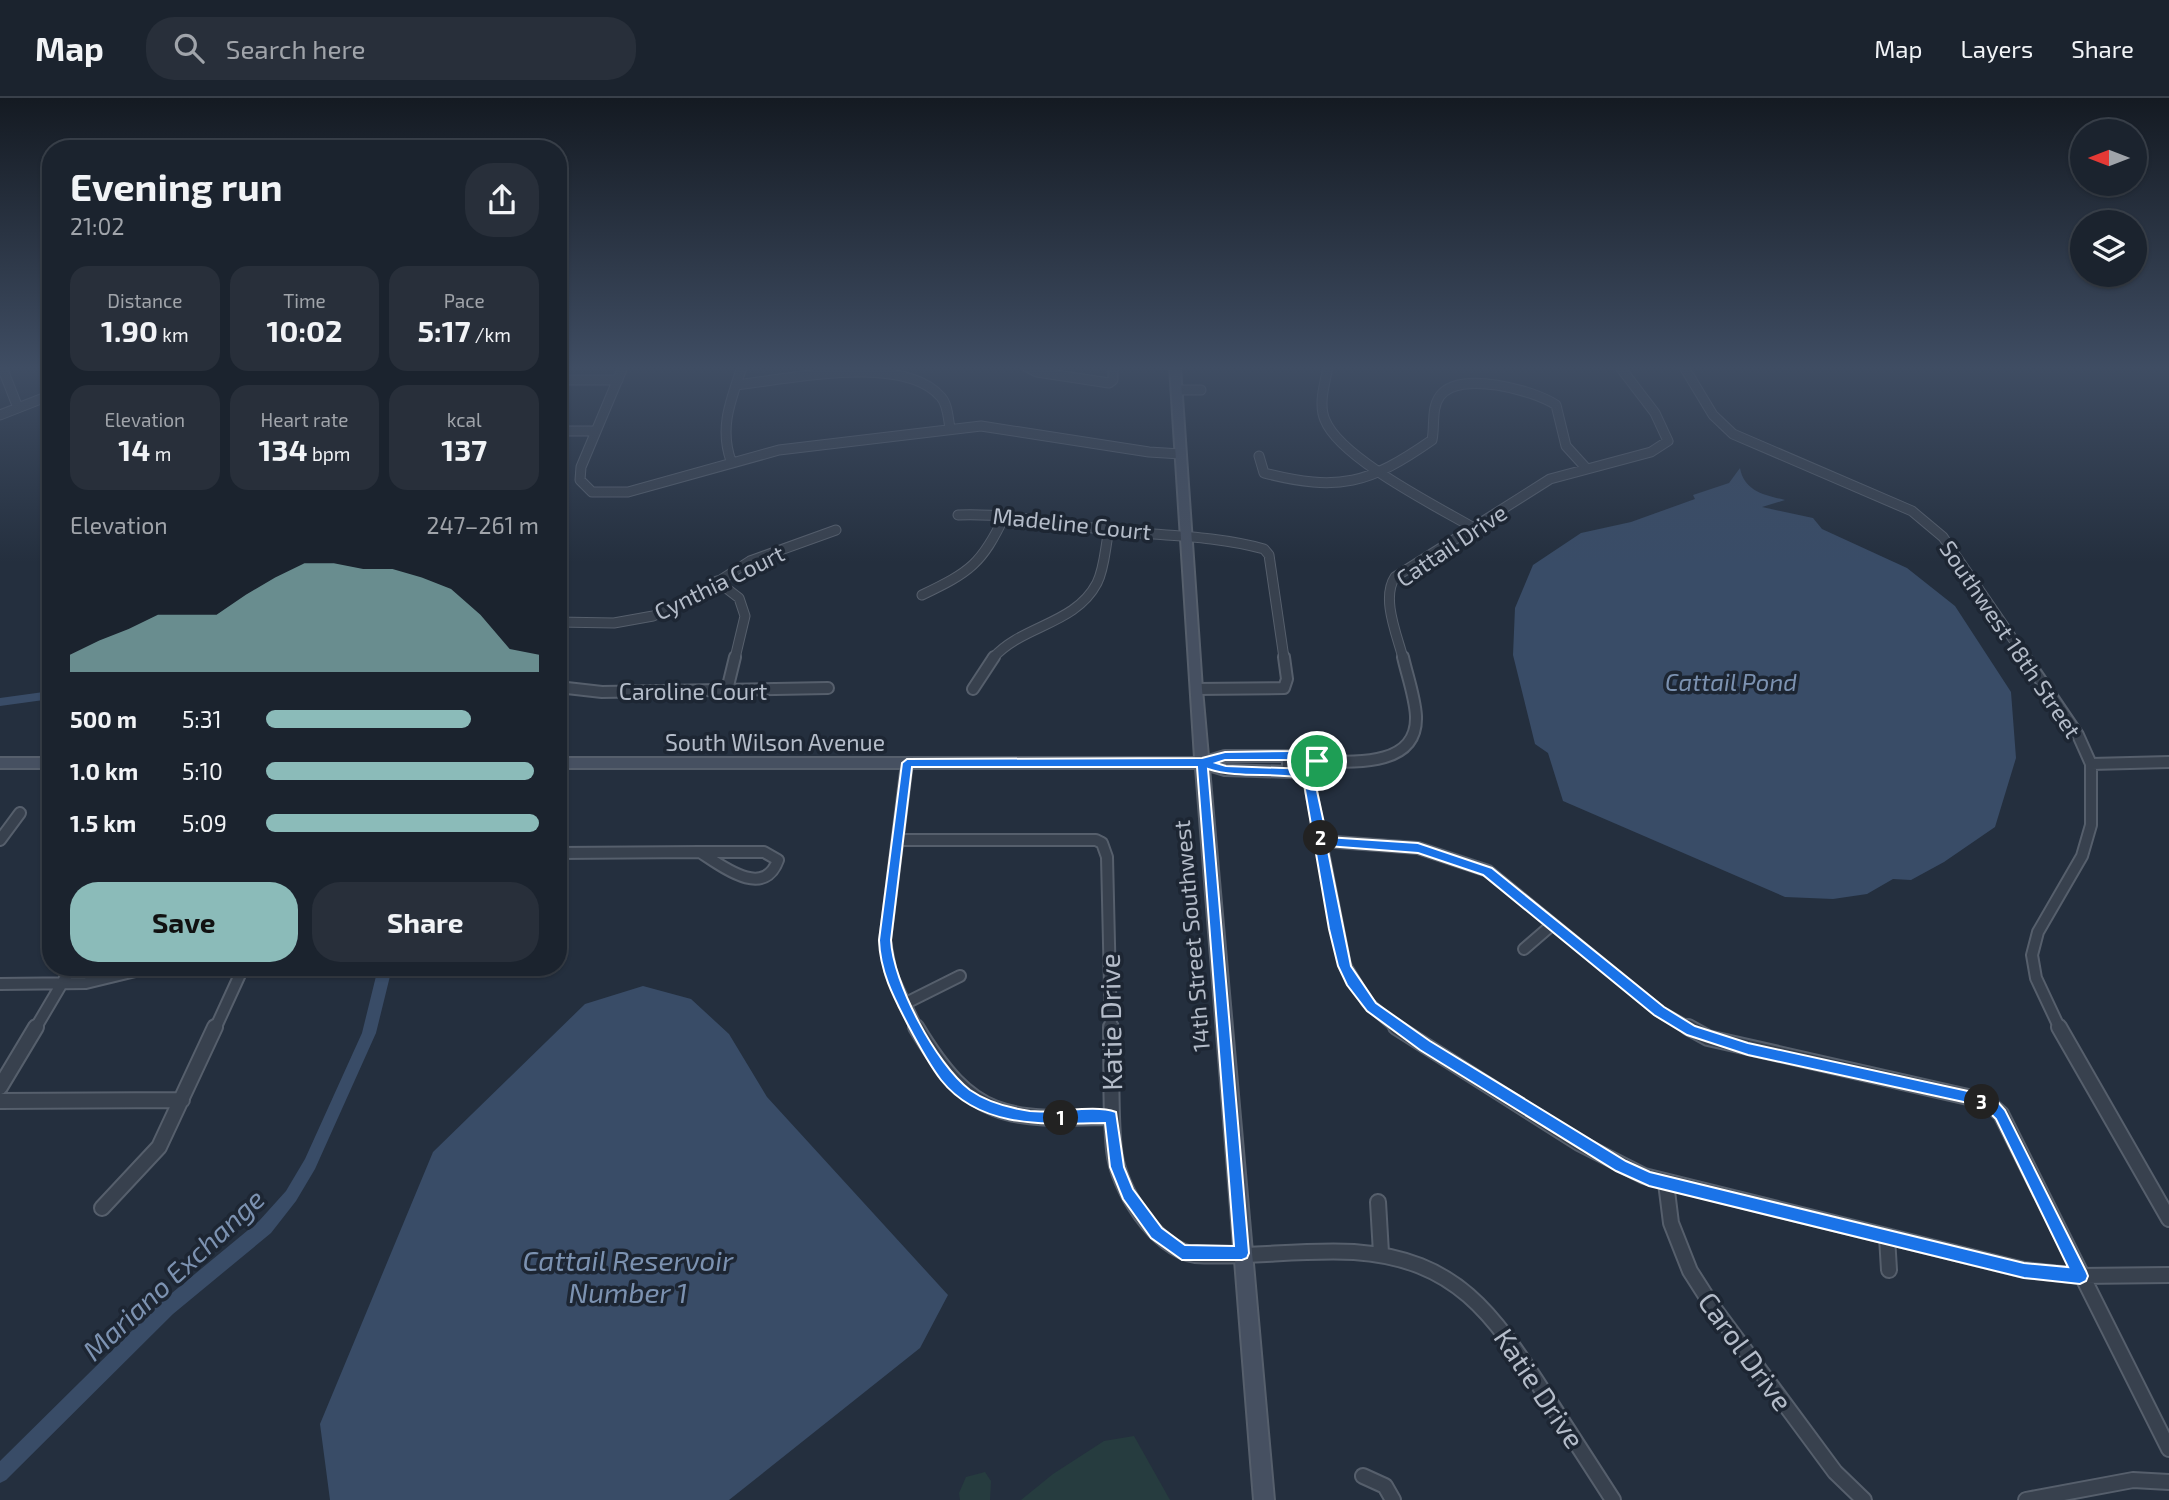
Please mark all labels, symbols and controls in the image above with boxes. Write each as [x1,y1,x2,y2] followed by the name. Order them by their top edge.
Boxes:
[146,17,636,80] search box
[35,28,104,68] text: Map
[170,29,208,67] icon: search
[226,33,365,64] text: Search here
[1874,34,1922,63] text: Map
[1960,34,2033,63] text: Layers
[2071,34,2134,63] text: Share
[2070,119,2147,196] north arrow
[2070,119,2147,287] map controls
[70,163,283,209] text: Evening run
[465,163,539,237] button: share
[2070,210,2147,287] button: layers
[70,212,124,240] text: 21:02
[107,289,182,312] text: Distance
[283,289,326,312] text: Time
[444,289,485,312] text: Pace
[101,312,158,348] text: 1.90
[267,312,342,348] text: 10:02
[417,312,471,348] text: 5:17
[158,323,189,346] text: km
[471,323,511,346] text: /km
[105,408,185,431] text: Elevation
[261,408,348,431] text: Heart rate
[447,408,482,431] text: kcal
[118,431,150,467] text: 14
[259,431,308,467] text: 134
[441,431,487,467] text: 137
[150,442,171,465] text: m
[308,442,350,465] text: bpm
[1390,498,1512,592] street label: Cattail Drive
[991,501,1153,545] street label: Madeline Court
[70,511,168,539] text: Elevation
[427,511,539,539] text: 247–261 m
[1934,535,2088,743] street label: Southwest 18th Street
[649,538,789,626] street label: Cynthia Court
[1665,667,1797,696] water label: Cattail Pond
[619,677,767,705] street label: Caroline Court
[70,705,137,733] text: 500 m
[182,705,222,733] text: 5:31
[665,728,885,756] street label: South Wilson Avenue
[1287,731,1347,791] pin
[1298,742,1336,780] icon: arrive
[70,757,138,785] text: 1.0 km
[182,757,223,785] text: 5:10
[70,809,136,837] text: 1.5 km
[182,809,227,837] text: 5:09
[1167,819,1215,1053] street label: 14th Street Southwest
[1304,820,1338,856] pin: 2
[1315,826,1326,849] text: 2
[70,882,298,962] button: Save
[312,882,539,962] button: Share
[1092,953,1128,1091] street label: Katie Drive
[1965,1084,2000,1119] pin: 3
[1976,1090,1987,1113] text: 3
[1044,1100,1078,1136] pin: 1
[1056,1106,1065,1129] text: 1
[75,1181,271,1367] water label: Mariano Exchange
[523,1243,734,1309] water label: Cattail Reservoir Number 1
[1692,1285,1800,1417] street label: Carol Drive
[1488,1322,1592,1454] street label: Katie Drive

